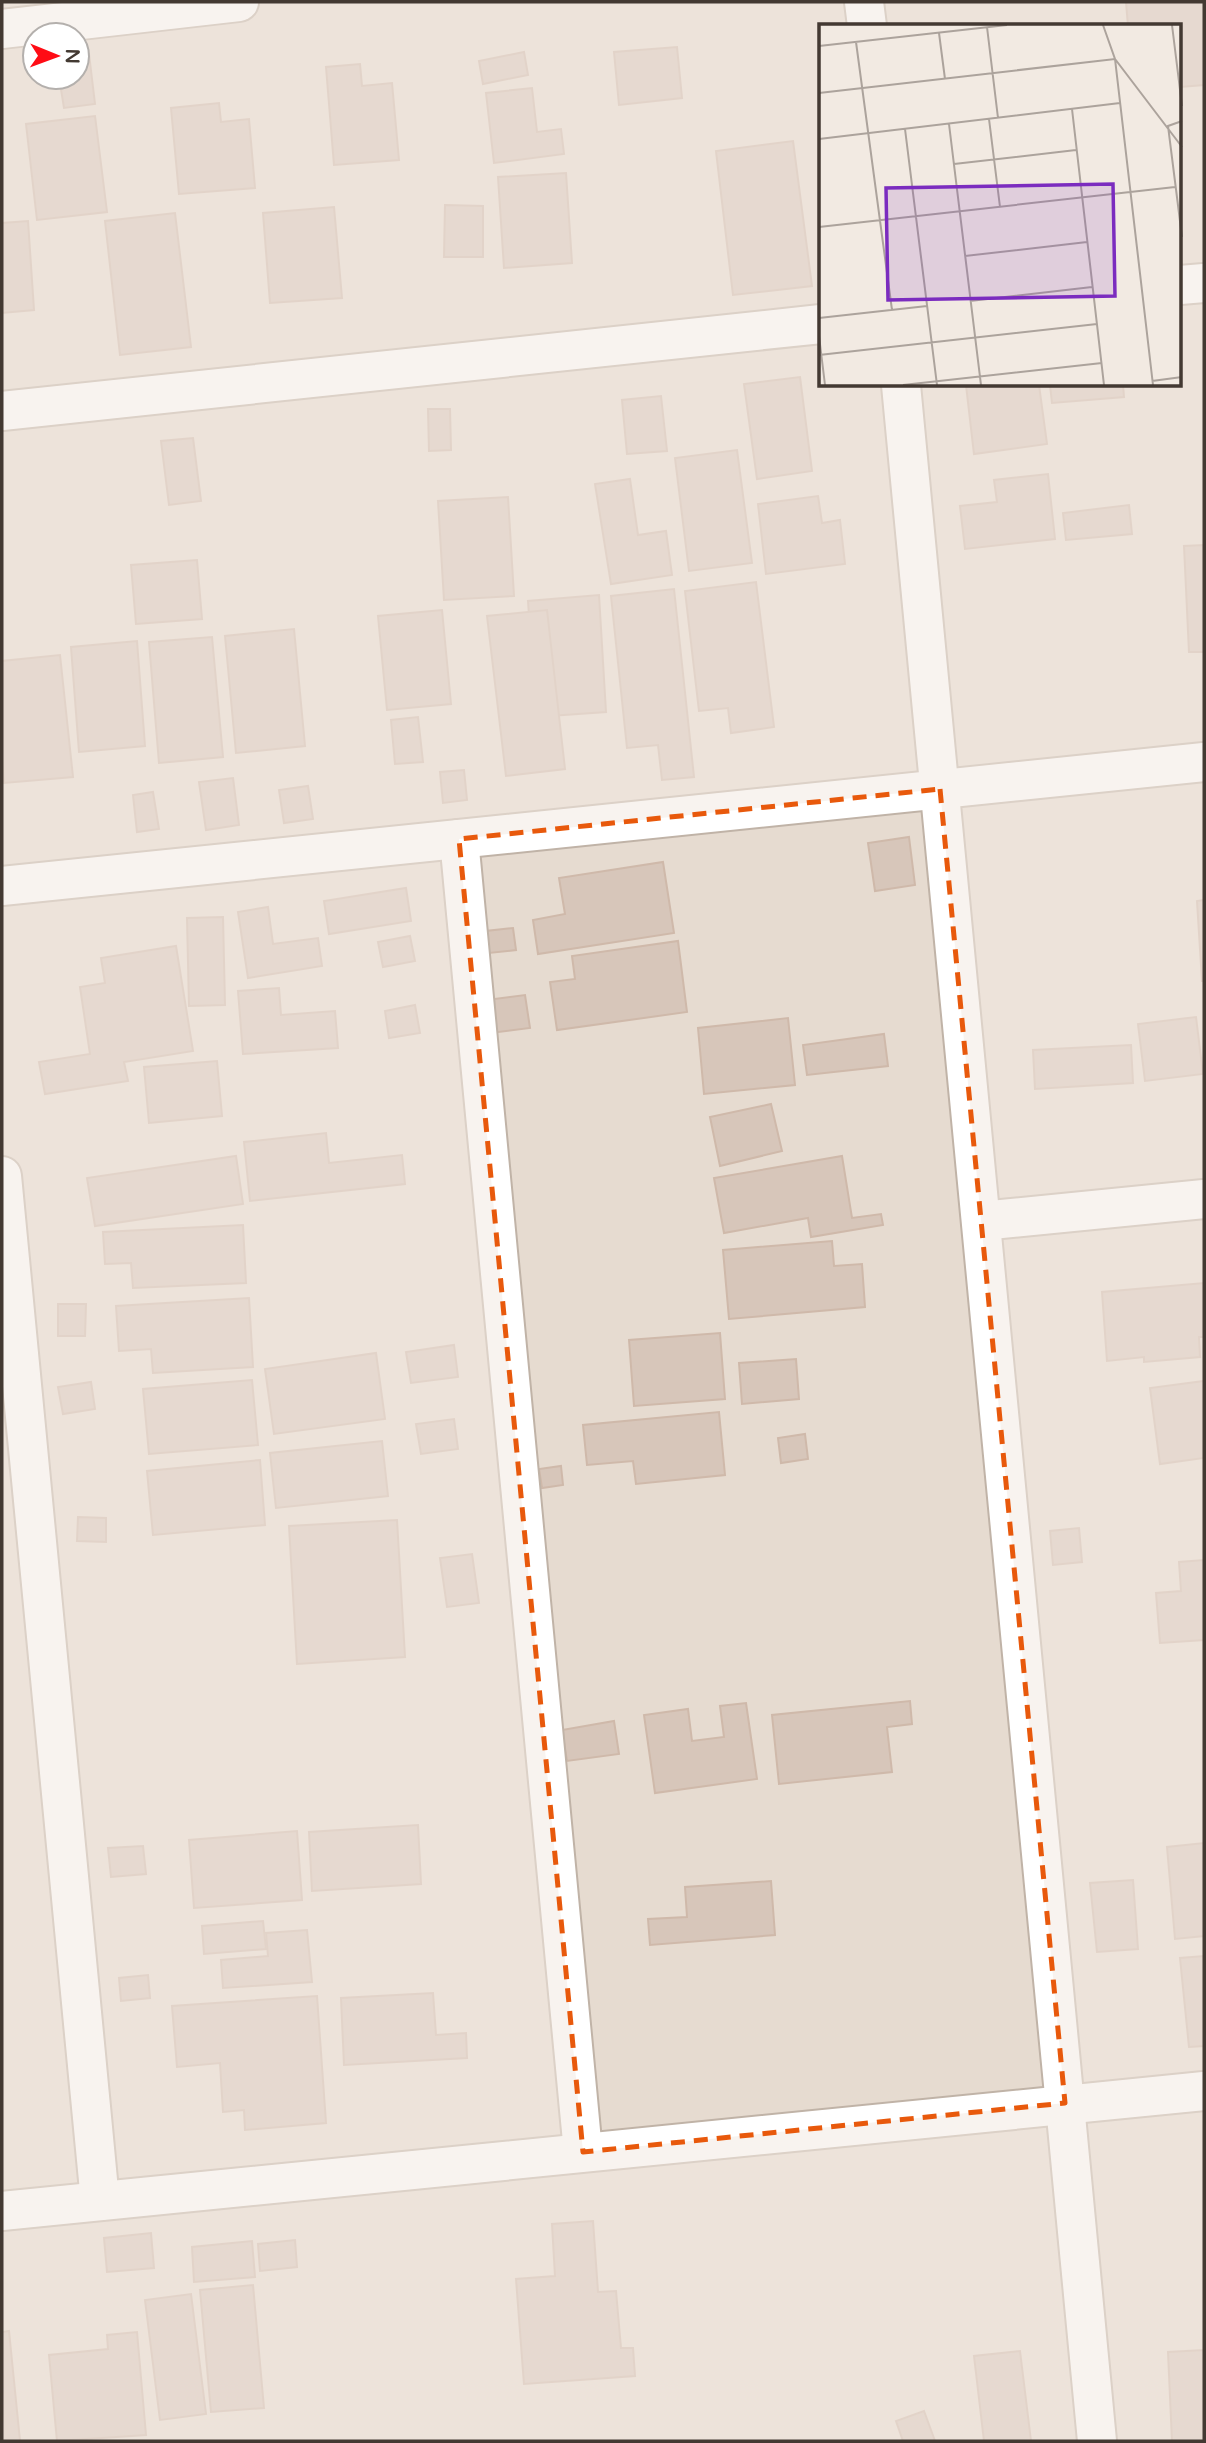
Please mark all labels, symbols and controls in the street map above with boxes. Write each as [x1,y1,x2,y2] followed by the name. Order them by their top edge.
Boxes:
[21,21,91,91] north arrow
[819,24,1182,387] inset map
[61,48,83,64] text: N

